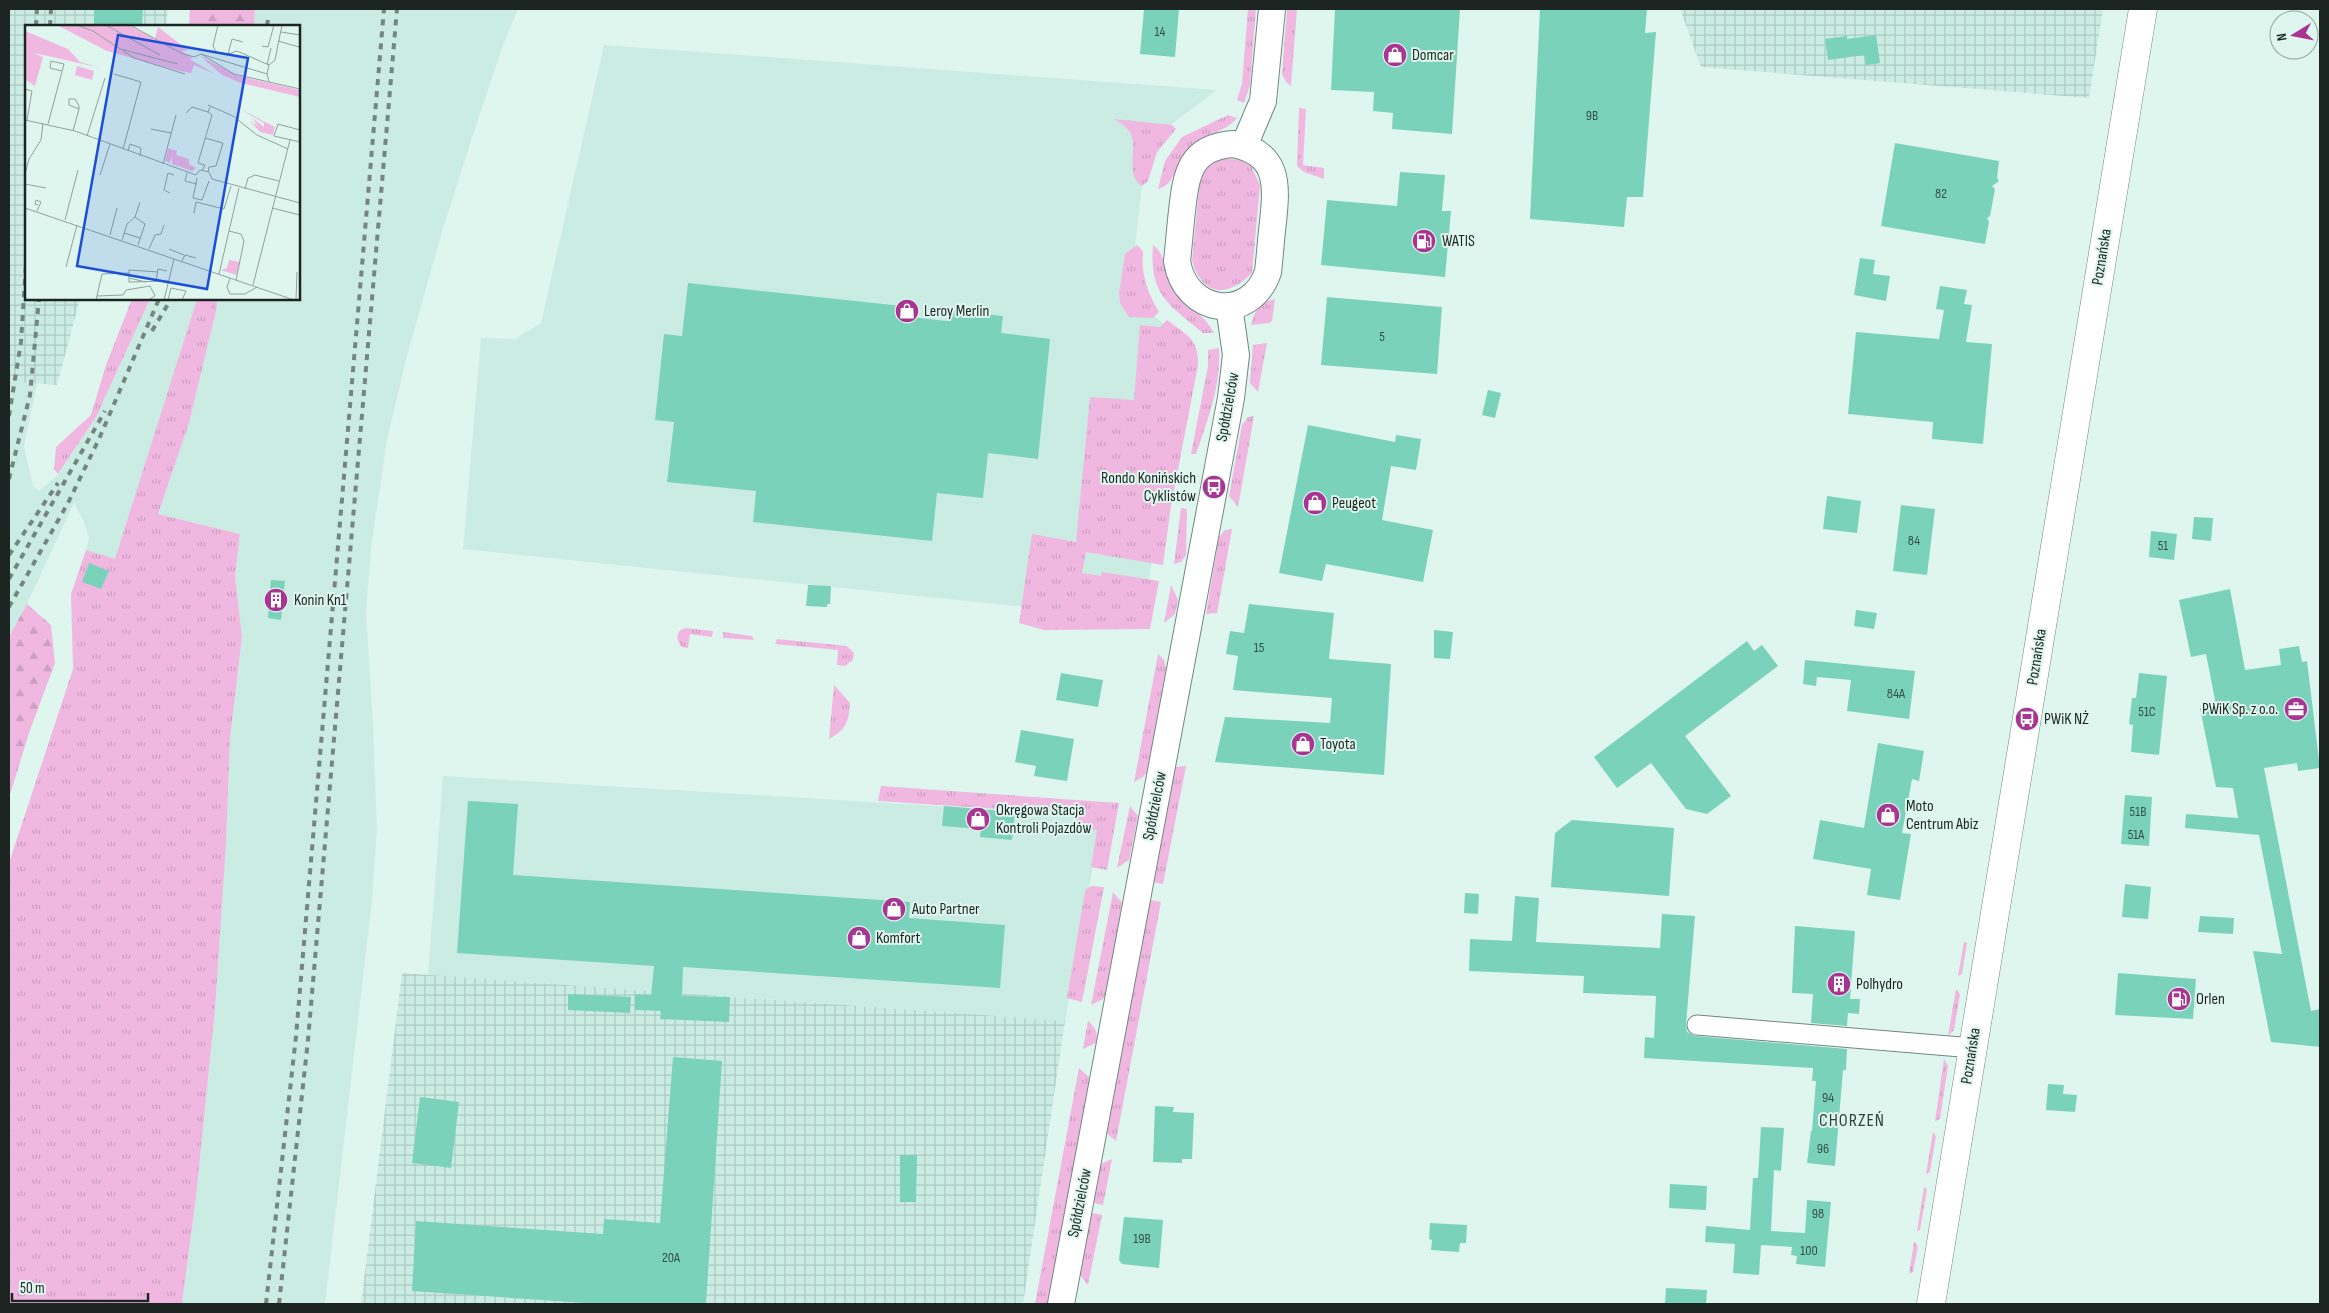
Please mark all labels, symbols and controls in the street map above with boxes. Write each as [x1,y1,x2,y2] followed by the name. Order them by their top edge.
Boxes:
[2269,10,2319,60] north arrow
[1155,23,1166,40] house number: 14
[25,25,300,300] inset map
[2273,32,2291,42] text: N
[1382,42,1408,68] shop icon: Domcar
[1412,46,1454,65] place label: Domcar
[1586,107,1598,124] house number: 9B
[1935,185,1947,202] house number: 82
[2088,227,2116,287] street label: Poznańska
[1411,228,1437,254] fuel station icon: WATIS
[1442,232,1475,251] place label: WATIS
[894,298,920,324] shop icon: Leroy Merlin
[924,302,989,321] place label: Leroy Merlin
[1379,328,1385,345] house number: 5
[1213,371,1243,443] street label: Spółdzielców
[1101,469,1196,506] place label: Rondo Konińskich Cyklistów
[1201,474,1227,500] bus stop icon: Rondo Konińskich Cyklistów
[1302,490,1328,516] shop icon: Peugeot
[1332,494,1376,513] place label: Peugeot
[1908,532,1920,549] house number: 84
[2158,537,2168,554] house number: 51
[263,587,289,613] building icon: Konin Kn1
[294,591,347,610] place label: Konin Kn1
[2023,627,2051,687] street label: Poznańska
[1254,639,1265,656] house number: 15
[1887,685,1906,702] house number: 84A
[2283,696,2309,722] office icon: PWiK Sp. z o.o.
[2202,700,2278,719] place label: PWiK Sp. z o.o.
[2138,703,2156,720] house number: 51C
[2014,706,2040,732] bus stop icon: PWiK NŻ
[2044,710,2089,729] place label: PWiK NŻ
[1290,731,1316,757] shop icon: Toyota
[1320,735,1356,754] place label: Toyota
[1139,770,1171,842] street label: Spółdzielców
[1906,797,1979,834] place label: Moto Centrum Abiz
[996,801,1091,838] place label: Okręgowa Stacja Kontroli Pojazdów
[1875,802,1901,828] shop icon: Moto Centrum Abiz
[2130,803,2146,820] house number: 51B
[965,806,991,832] shop icon: Okręgowa Stacja Kontroli Pojazdów
[2128,826,2145,843] house number: 51A
[881,896,907,922] shop icon: Auto Partner
[911,900,980,919] place label: Auto Partner
[846,925,872,951] shop icon: Komfort
[876,929,921,948] place label: Komfort
[1826,971,1852,997] building icon: Polhydro
[1856,975,1903,994] place label: Polhydro
[2166,986,2192,1012] fuel station icon: Orlen
[2196,990,2225,1009] place label: Orlen
[1957,1026,1985,1086] street label: Poznańska
[1822,1089,1834,1106] house number: 94
[1819,1110,1885,1131] district label: CHORZEŃ
[1817,1140,1829,1157] house number: 96
[1064,1167,1096,1239] street label: Spółdzielców
[1812,1205,1824,1222] house number: 98
[1133,1230,1151,1247] house number: 19B
[1800,1242,1818,1259] house number: 100
[662,1249,681,1266] house number: 20A
[12,1270,149,1302] scale bar
[20,1279,45,1298] text: 50 m

